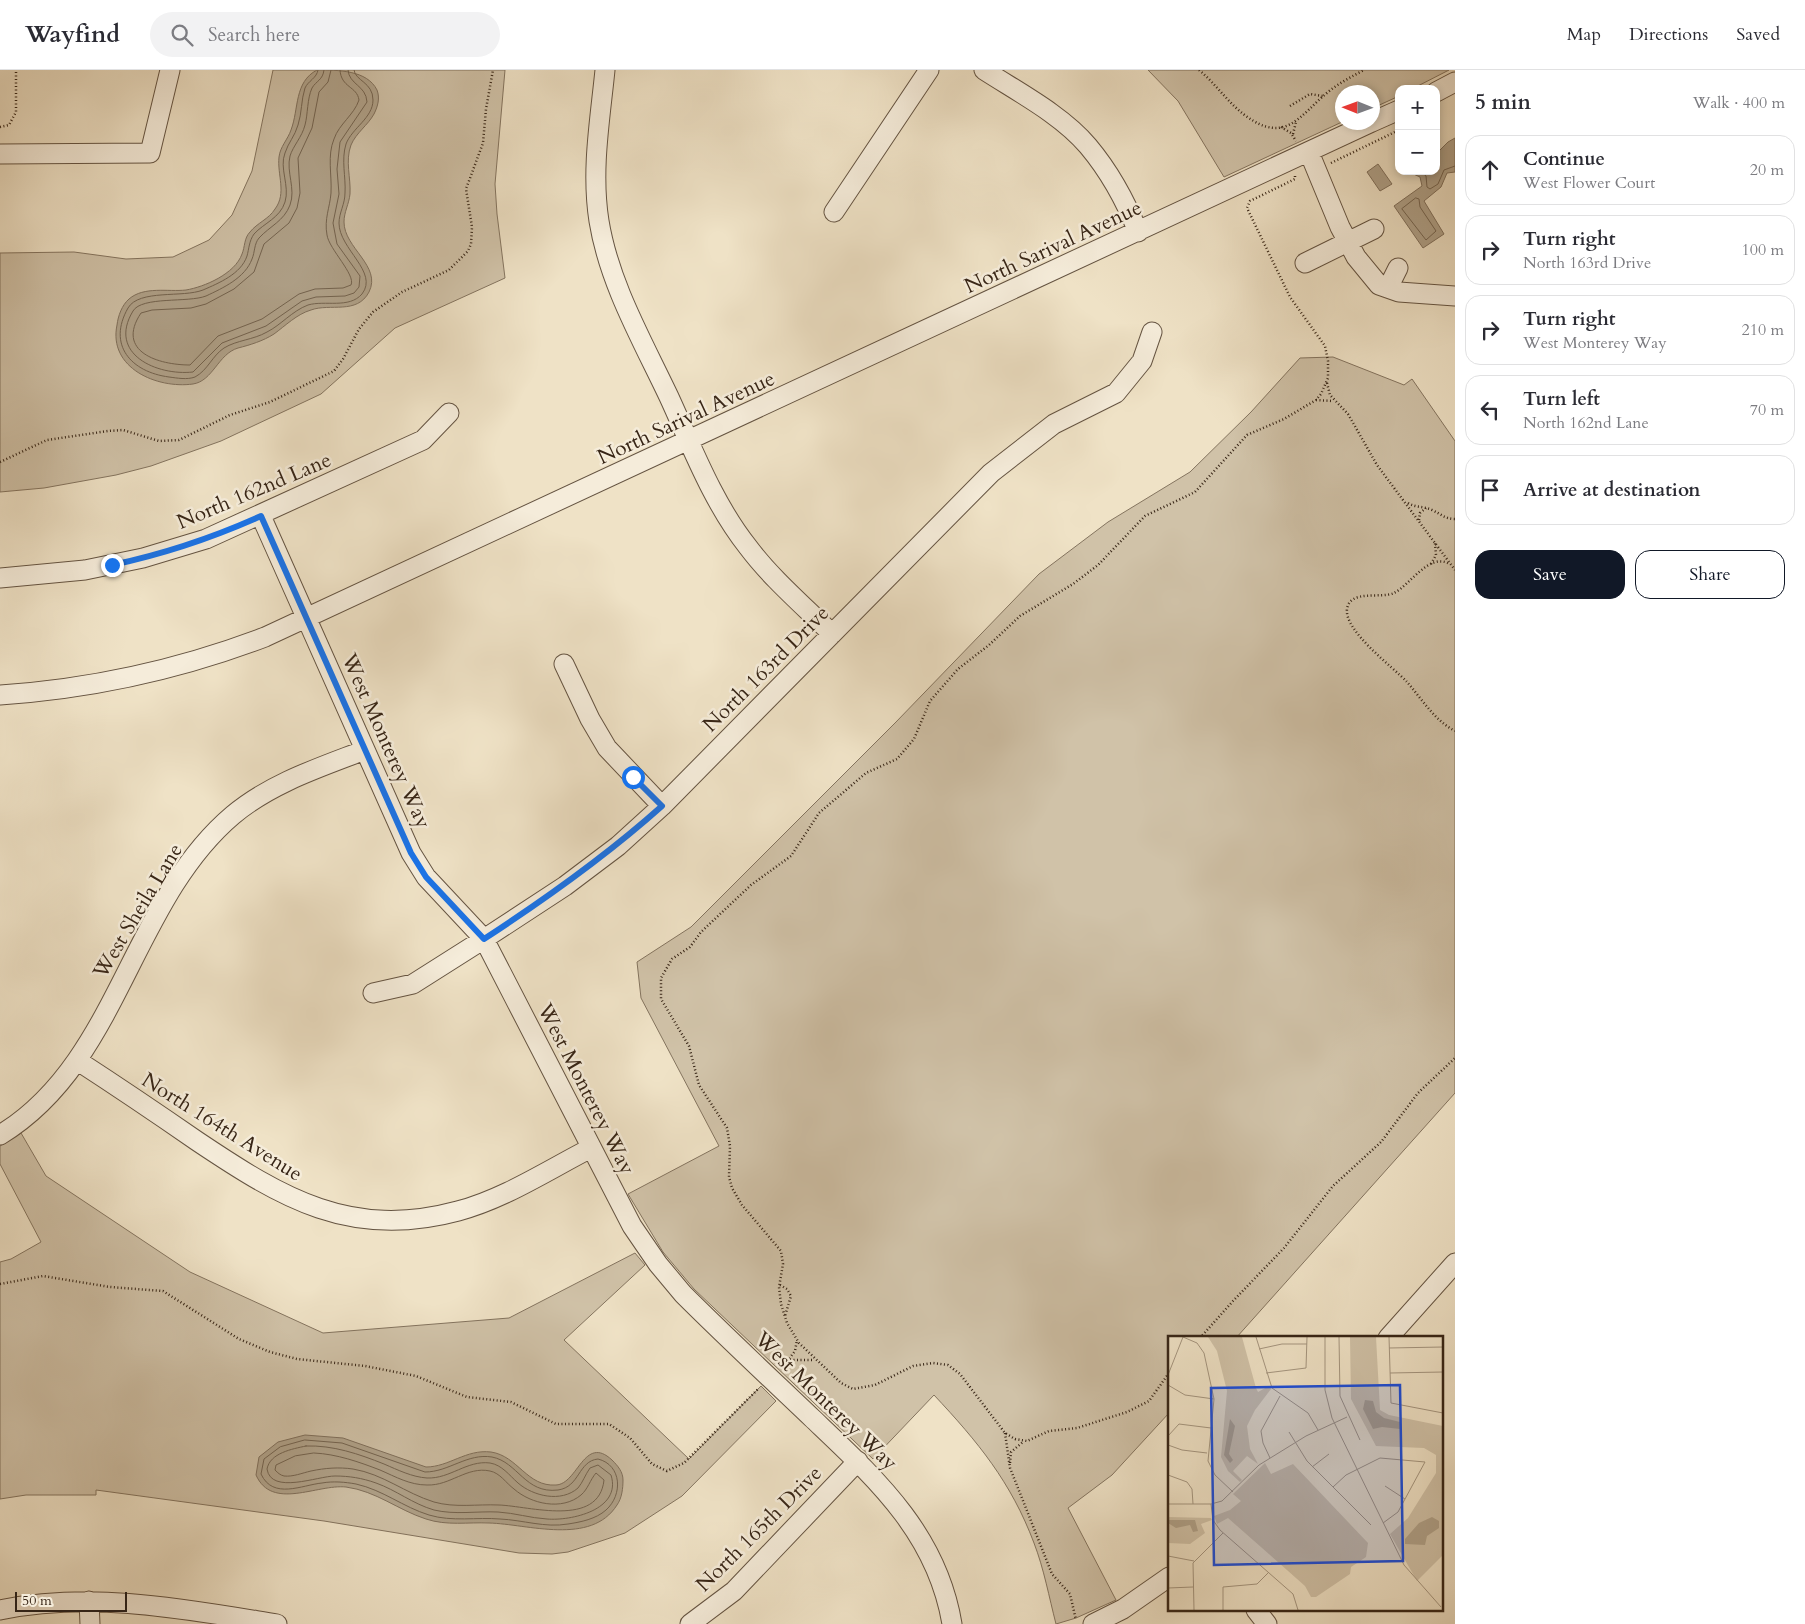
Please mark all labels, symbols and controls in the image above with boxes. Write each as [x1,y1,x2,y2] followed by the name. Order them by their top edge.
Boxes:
[150,12,500,57] search box
[25,18,120,51] text: Wayfind
[168,21,196,49] icon: search
[208,22,300,48] text: Search here
[1567,22,1601,47] text: Map
[1629,22,1708,47] text: Directions
[1736,22,1780,47] text: Saved
[1335,85,1380,130] north arrow
[1395,85,1440,175] map controls
[1395,85,1440,130] button: +
[1475,88,1531,117] text: 5 min
[1693,92,1785,114] text: Walk · 400 m
[1395,130,1440,175] button: −
[1523,146,1605,172] text: Continue
[1476,156,1504,184] icon: ahead
[1750,159,1784,181] text: 20 m
[1523,172,1655,194] text: West Flower Court
[960,193,1146,301] street label: North Sarival Avenue
[1523,226,1615,252] text: Turn right
[1476,236,1504,264] icon: right
[1742,239,1784,261] text: 100 m
[1523,252,1651,274] text: North 163rd Drive
[1523,306,1615,332] text: Turn right
[1476,316,1504,344] icon: right
[1742,319,1784,341] text: 210 m
[1523,332,1667,354] text: West Monterey Way
[593,364,779,472] street label: North Sarival Avenue
[1523,386,1600,412] text: Turn left
[1476,396,1504,424] icon: left
[1750,399,1784,421] text: 70 m
[1523,412,1649,434] text: North 162nd Lane
[172,445,336,537] street label: North 162nd Lane
[1476,476,1504,504] icon: arrive
[1523,477,1700,503] text: Arrive at destination
[1475,550,1625,599] button: Save
[1635,550,1785,599] button: Share
[101,554,124,577] route end
[696,599,836,739] street label: North 163rd Drive
[334,648,438,833] street label: West Monterey Way
[622,766,645,789] route start
[86,838,190,985] street label: West Sheila Lane
[530,998,642,1180] street label: West Monterey Way
[136,1066,308,1188] street label: North 164th Avenue
[747,1324,904,1477] street label: West Monterey Way
[1168,1336,1442,1612] inset map
[689,1459,829,1599] street label: North 165th Drive
[15,1589,128,1612] scale bar
[22,1591,52,1610] text: 50 m

